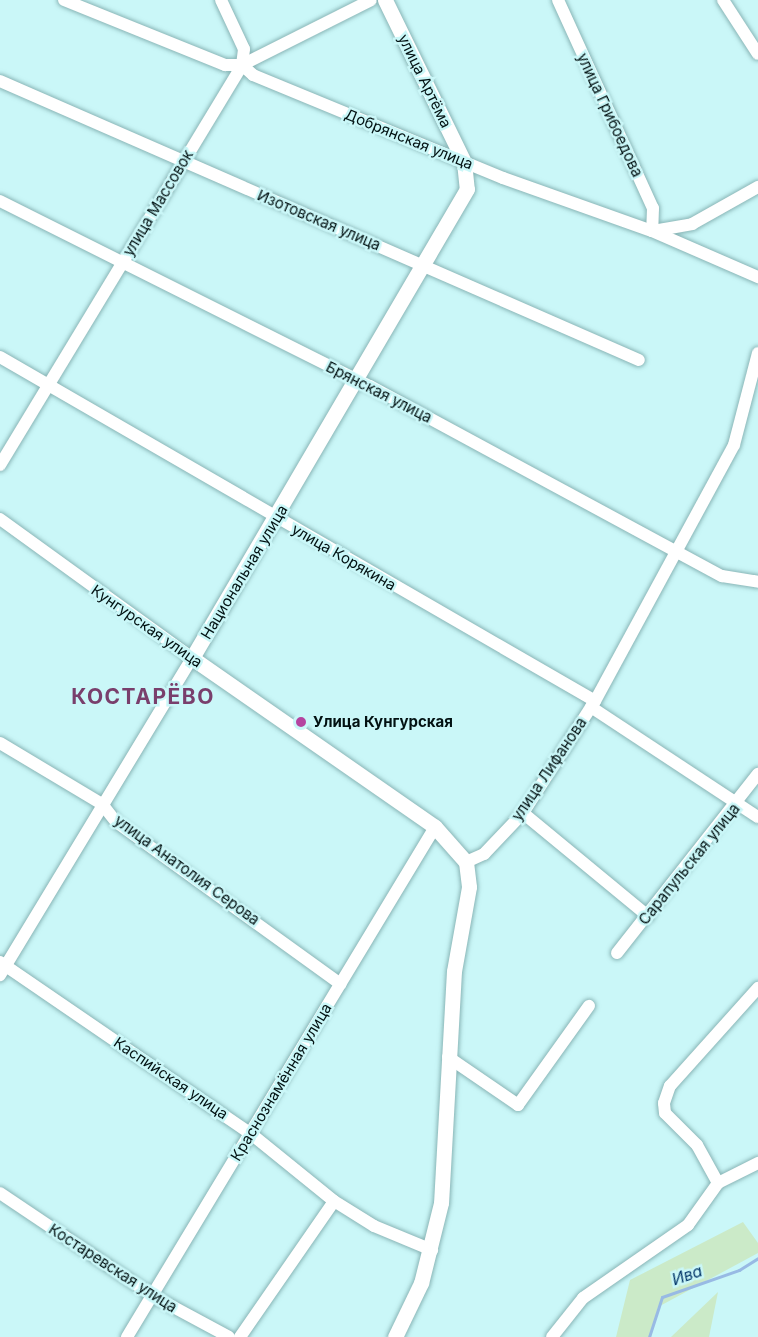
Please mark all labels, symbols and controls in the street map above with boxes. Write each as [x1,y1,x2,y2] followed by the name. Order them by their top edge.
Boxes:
[395,31,455,131] street label: улица Артёма
[573,50,647,180] street label: улица Грибоедова
[342,105,476,173] street label: Добрянская улица
[119,147,197,259] street label: улица Массовок
[255,186,383,254] street label: Изотовская улица
[323,358,435,426] street label: Брянская улица
[197,502,291,642] street label: Национальная улица
[289,520,399,594] street label: улица Корякина
[88,581,206,671] street label: Кунгурская улица
[71,684,215,710] district label: КОСТАРЁВО
[313,713,453,731] place label: Улица Кунгурская
[508,714,590,824] street label: улица Лифанова
[294,715,308,729] marker: Улица Кунгурская
[635,800,743,928] street label: Сарапульская улица
[111,811,263,929] street label: улица Анатолия Серова
[227,1000,335,1164] street label: Краснознамённая улица
[110,1033,232,1123] street label: Каспийская улица
[46,1220,180,1316] street label: Костаревская улица
[669,1261,705,1289] water label: Ива

